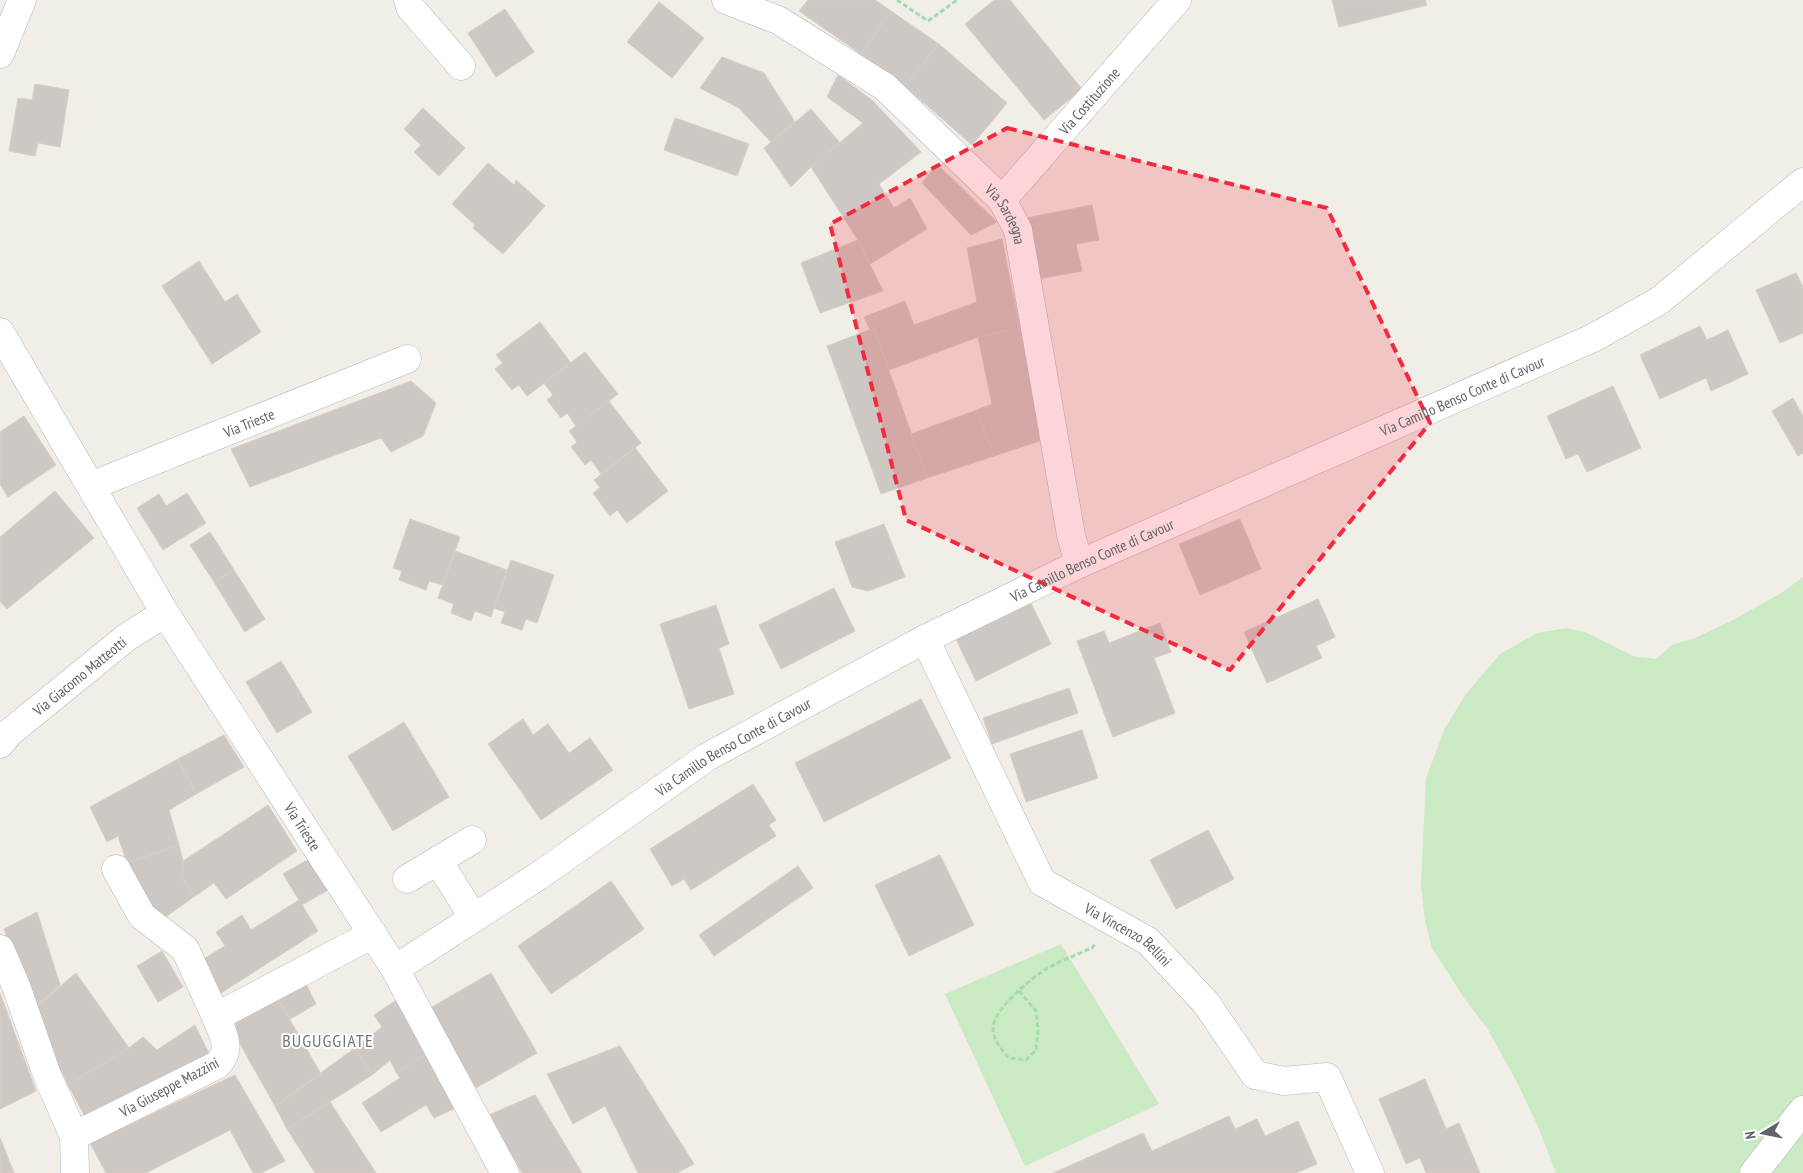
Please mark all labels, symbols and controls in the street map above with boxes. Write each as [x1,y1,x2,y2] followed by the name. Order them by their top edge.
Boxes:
[1054,63,1124,139] street label: Via Costituzione
[981,179,1030,246] street label: Via Sardegna
[1376,351,1548,440] street label: Via Camillo Benso Conte di Cavour
[220,404,277,442] street label: Via Trieste
[1006,514,1177,606] street label: Via Camillo Benso Conte di Cavour
[28,632,130,720] street label: Via Giacomo Matteotti
[651,693,815,801] street label: Via Camillo Benso Conte di Cavour
[280,798,325,854] street label: Via Trieste
[1080,898,1176,970] street label: Via Vincenzo Bellini
[282,1029,374,1052] district label: BUGUGGIATE
[115,1053,222,1122] street label: Via Giuseppe Mazzini
[1738,1108,1788,1158] north arrow
[1741,1130,1760,1141] text: N

